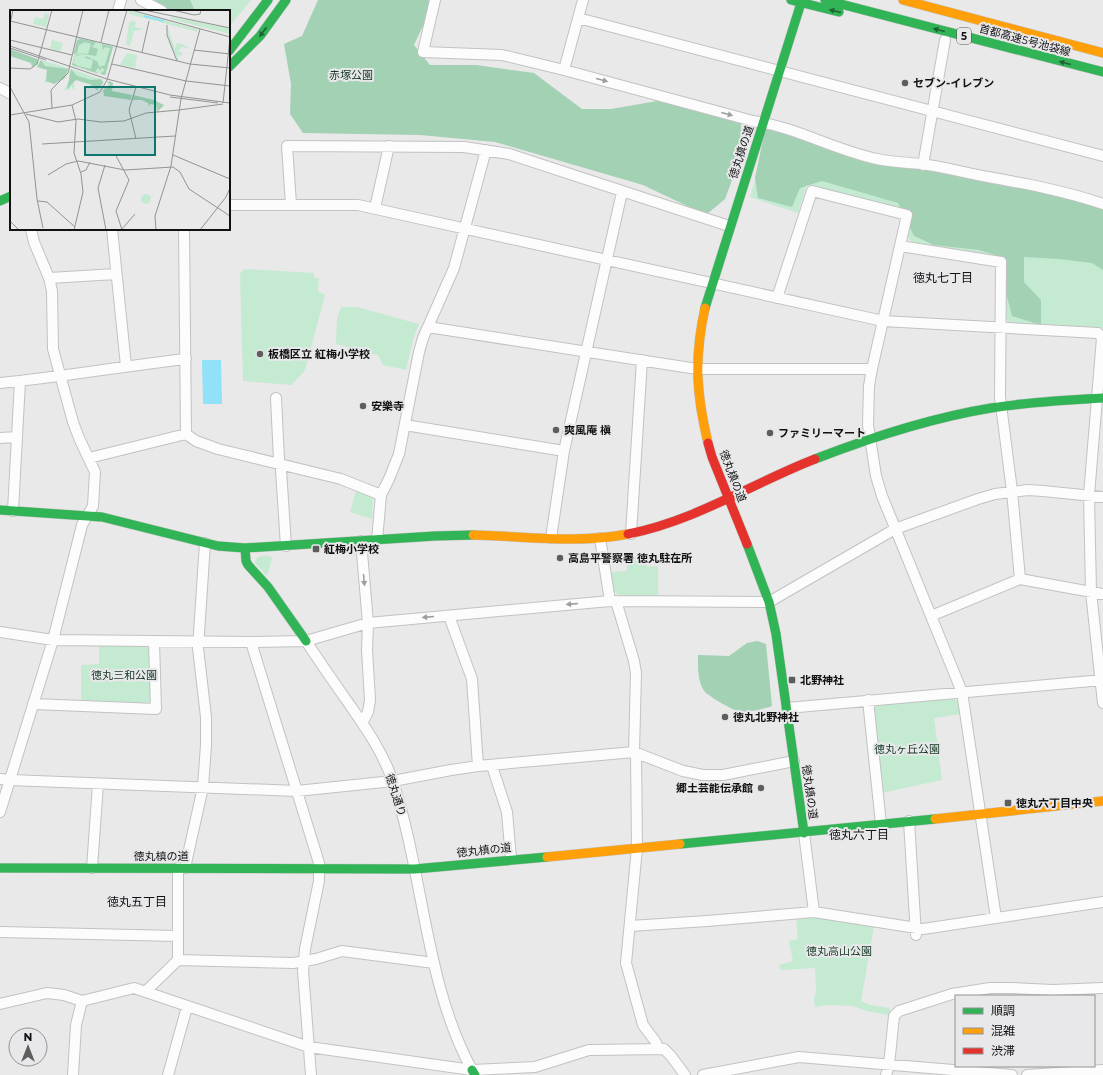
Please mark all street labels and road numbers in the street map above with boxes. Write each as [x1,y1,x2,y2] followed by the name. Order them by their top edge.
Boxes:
[978,21,1072,59] street label: 首都高速5号池袋線
[957,28,971,44] road number: 5
[726,124,756,180] street label: 徳丸槙の道
[717,448,749,504] street label: 徳丸槙の道
[799,764,821,820] street label: 徳丸槙の道
[383,772,409,818] street label: 徳丸通り
[456,840,512,860] street label: 徳丸槙の道
[134,849,189,863] street label: 徳丸槙の道

